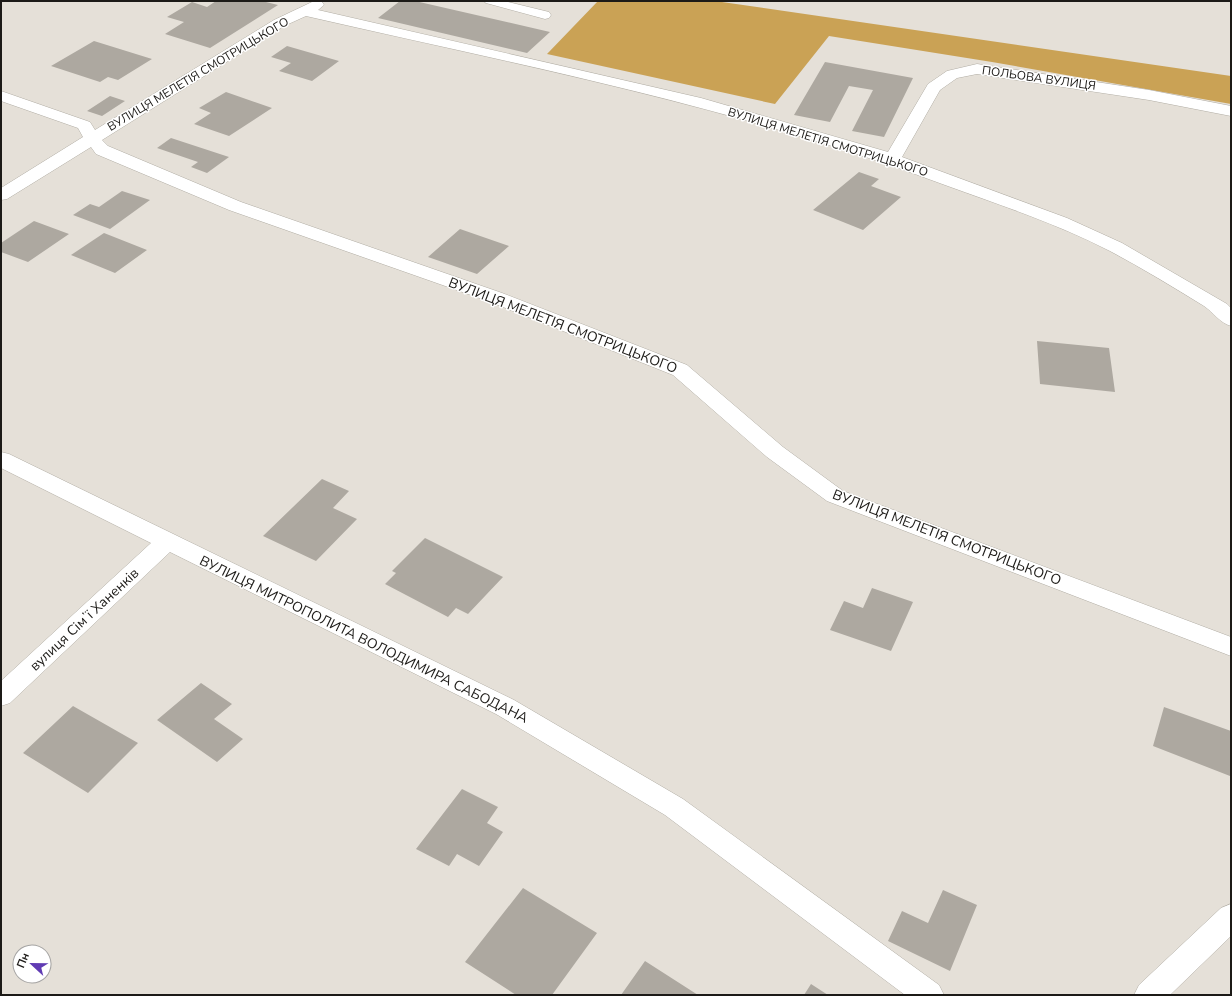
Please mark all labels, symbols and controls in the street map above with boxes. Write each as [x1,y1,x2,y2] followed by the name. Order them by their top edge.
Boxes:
[104,13,292,135] street label: ВУЛИЦЯ МЕЛЕТІЯ СМОТРИЦЬКОГО
[981,62,1097,94] street label: ПОЛЬОВА ВУЛИЦЯ
[726,104,930,180] street label: ВУЛИЦЯ МЕЛЕТІЯ СМОТРИЦЬКОГО
[446,273,680,378] street label: ВУЛИЦЯ МЕЛЕТІЯ СМОТРИЦЬКОГО
[830,485,1064,590] street label: ВУЛИЦЯ МЕЛЕТІЯ СМОТРИЦЬКОГО
[196,551,531,728] street label: ВУЛИЦЯ МИТРОПОЛИТА ВОЛОДИМИРА САБОДАНА
[26,563,143,675] street label: вулиця Сімʼї Ханенків
[12,944,52,984] north arrow
[13,951,33,970] text: Пн

